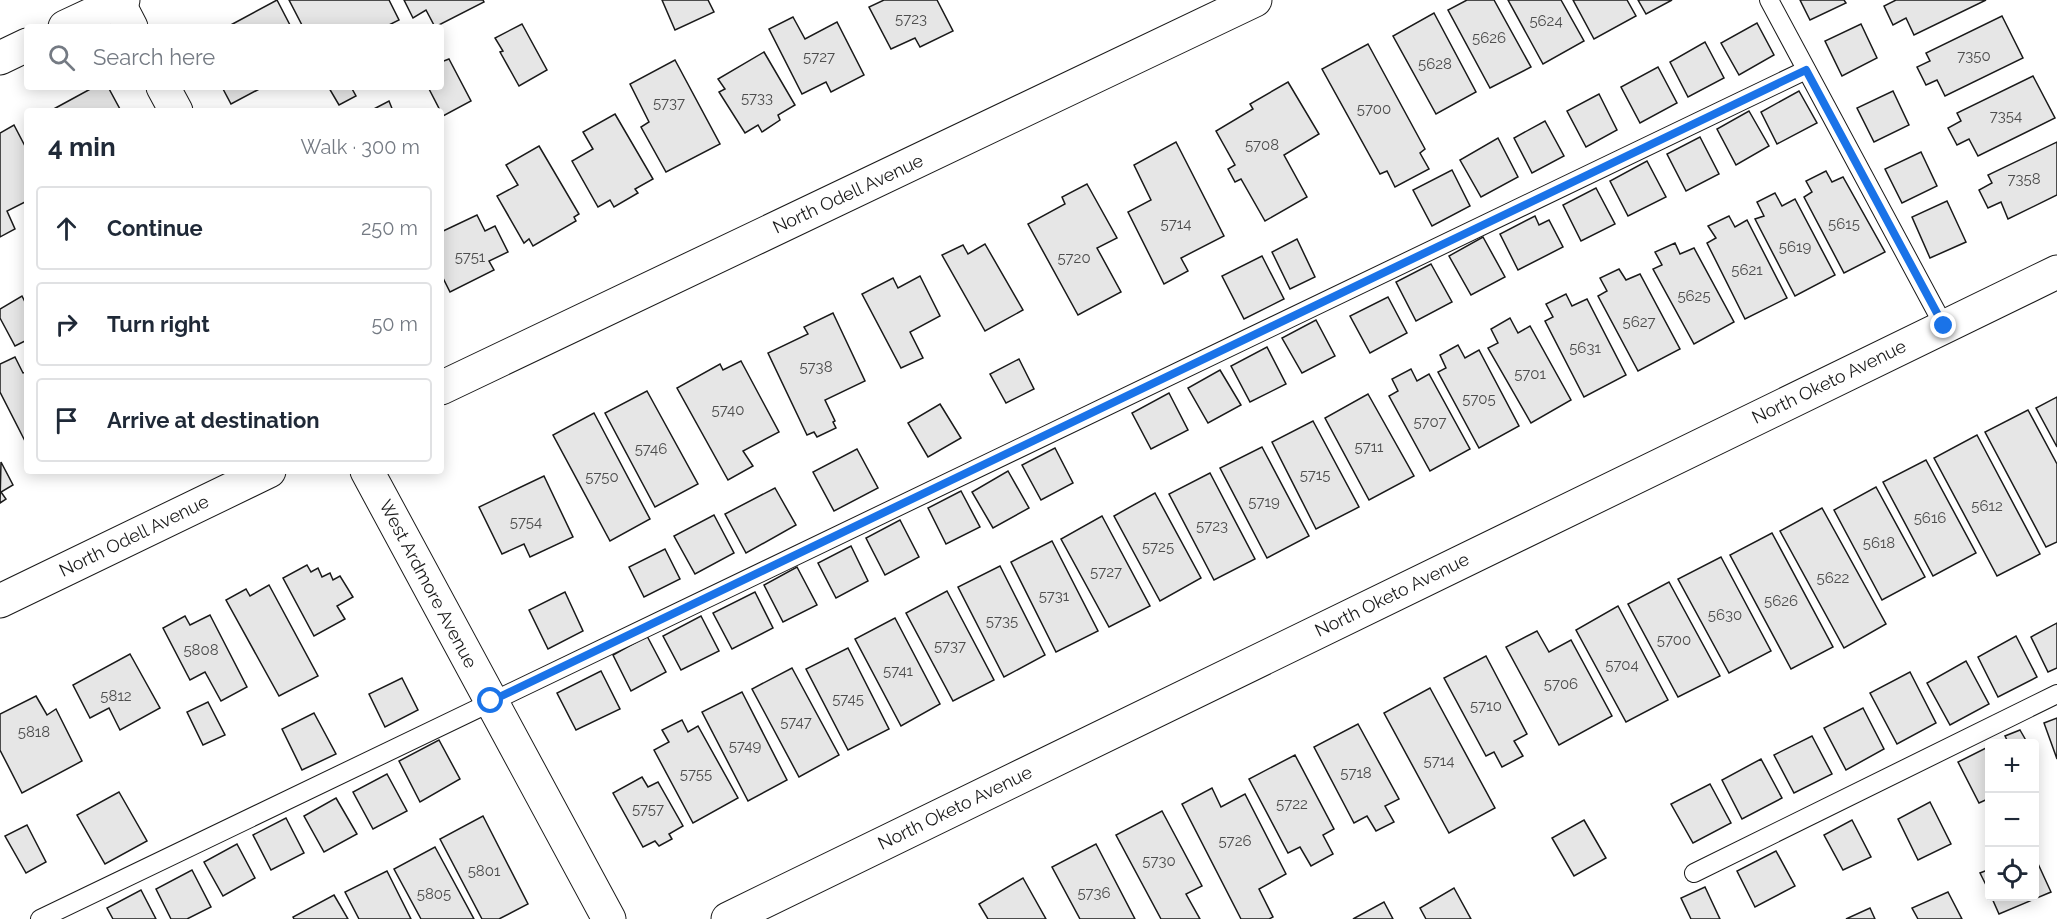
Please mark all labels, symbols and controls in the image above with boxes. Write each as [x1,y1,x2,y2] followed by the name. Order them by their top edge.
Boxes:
[895,10,927,28] house number: 5723
[1529,12,1563,30] house number: 5624
[24,24,444,90] search box
[1472,29,1506,47] house number: 5626
[45,41,78,74] icon: search
[93,44,215,70] text: Search here
[1957,47,1991,65] house number: 7350
[803,48,835,66] house number: 5727
[1418,55,1452,73] house number: 5628
[741,89,773,107] house number: 5733
[653,94,685,112] house number: 5737
[1357,100,1391,118] house number: 5700
[1990,107,2022,125] house number: 7354
[48,132,116,162] text: 4 min
[301,135,420,159] text: Walk · 300 m
[1245,136,1279,154] house number: 5708
[769,149,927,238] street label: North Odell Avenue
[2007,170,2041,188] house number: 7358
[50,212,83,245] icon: ahead
[107,215,203,241] text: Continue
[1161,215,1191,233] house number: 5714
[1828,215,1860,233] house number: 5615
[361,216,418,240] text: 250 m
[1779,238,1811,256] house number: 5619
[455,248,486,266] house number: 5751
[1057,249,1091,267] house number: 5720
[1731,261,1763,279] house number: 5621
[1677,287,1711,305] house number: 5625
[50,308,83,341] icon: right
[107,311,210,337] text: Turn right
[371,312,418,336] text: 50 m
[1930,312,1956,338] route end
[1622,313,1656,331] house number: 5627
[1748,335,1910,428] street label: North Oketo Avenue
[1569,339,1601,357] house number: 5631
[799,358,833,376] house number: 5738
[1514,365,1546,383] house number: 5701
[1462,390,1496,408] house number: 5705
[712,401,744,419] house number: 5740
[50,404,83,437] icon: arrive
[107,407,320,433] text: Arrive at destination
[1413,413,1447,431] house number: 5707
[1355,438,1384,456] house number: 5711
[635,440,667,458] house number: 5746
[1300,466,1330,484] house number: 5715
[585,468,619,486] house number: 5750
[56,490,212,581] street label: North Odell Avenue
[1248,493,1280,511] house number: 5719
[375,496,482,672] street label: West Ardmore Avenue
[1971,497,2003,515] house number: 5612
[1914,509,1946,527] house number: 5616
[510,513,542,531] house number: 5754
[1196,517,1228,535] house number: 5723
[1863,534,1895,552] house number: 5618
[1142,538,1174,556] house number: 5725
[1311,548,1473,641] street label: North Oketo Avenue
[1090,563,1122,581] house number: 5727
[1817,569,1850,587] house number: 5622
[1039,587,1070,605] house number: 5731
[1764,592,1798,610] house number: 5626
[1708,606,1742,624] house number: 5630
[986,612,1018,630] house number: 5735
[1657,631,1691,649] house number: 5700
[934,637,966,655] house number: 5737
[183,641,219,659] house number: 5808
[1605,656,1639,674] house number: 5704
[883,662,914,680] house number: 5741
[1544,675,1578,693] house number: 5706
[100,687,132,705] house number: 5812
[477,687,503,713] route start
[832,690,864,708] house number: 5745
[1470,697,1502,715] house number: 5710
[780,713,812,731] house number: 5747
[18,723,50,741] house number: 5818
[729,737,761,755] house number: 5749
[1985,739,2039,901] map controls
[1985,739,2039,793] button: +
[1424,752,1454,770] house number: 5714
[874,761,1036,854] street label: North Oketo Avenue
[1340,764,1372,782] house number: 5718
[680,765,712,783] house number: 5755
[1985,793,2039,847] button: −
[1276,795,1308,813] house number: 5722
[632,800,664,818] house number: 5757
[1218,832,1252,850] house number: 5726
[1985,847,2039,901] button: locate
[1142,852,1176,870] house number: 5730
[468,862,501,880] house number: 5801
[1077,884,1111,902] house number: 5736
[417,885,451,903] house number: 5805

